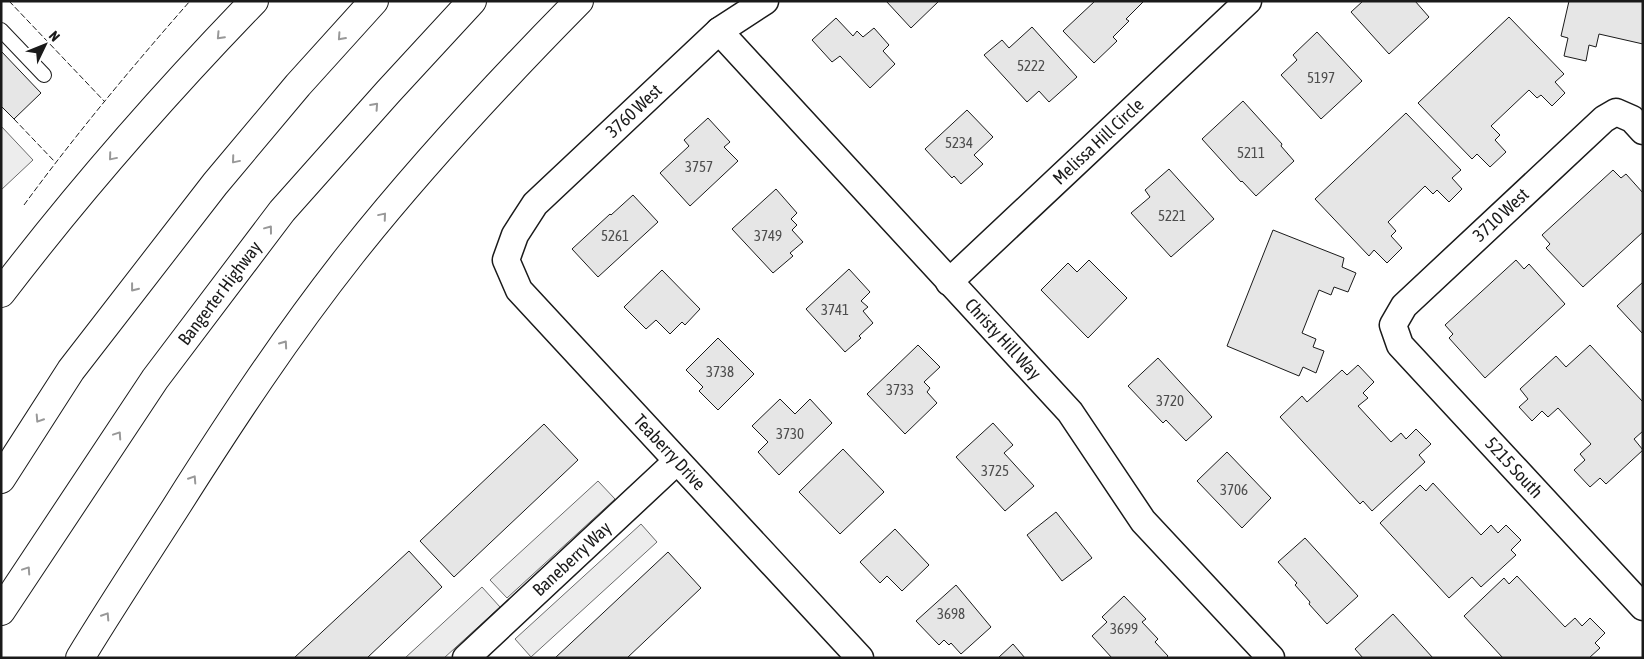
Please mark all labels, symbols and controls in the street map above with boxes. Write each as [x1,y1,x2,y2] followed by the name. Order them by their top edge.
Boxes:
[20,20,70,70] north arrow
[46,28,63,45] text: N
[217,31,226,40] one-way arrow
[338,32,347,41] one-way arrow
[1017,57,1045,74] house number: 5222
[1307,69,1335,86] house number: 5197
[601,80,666,142] street label: 3760 West
[1048,94,1148,189] street label: Melissa Hill Circle
[370,103,379,112] one-way arrow
[945,134,973,151] house number: 5234
[1237,144,1265,161] house number: 5211
[109,152,118,161] one-way arrow
[231,155,240,164] one-way arrow
[685,158,713,175] house number: 3757
[1468,184,1533,246] street label: 3710 West
[1158,207,1186,224] house number: 5221
[378,212,387,221] one-way arrow
[263,226,271,235] one-way arrow
[601,227,629,244] house number: 5261
[754,227,782,244] house number: 3749
[173,237,265,349] street label: Bangerter Highway
[132,282,140,291] one-way arrow
[961,294,1046,384] street label: Christy Hill Way
[821,301,849,318] house number: 3741
[278,341,287,350] one-way arrow
[706,363,734,380] house number: 3738
[886,381,914,398] house number: 3733
[1156,392,1184,409] house number: 3720
[630,410,710,494] street label: Teaberry Drive
[36,414,45,423] one-way arrow
[776,425,804,442] house number: 3730
[112,431,121,441] one-way arrow
[1481,433,1547,502] street label: 5215 South
[981,462,1009,479] house number: 3725
[187,476,197,485] one-way arrow
[1220,481,1248,498] house number: 3706
[528,517,615,600] street label: Baneberry Way
[21,566,31,575] one-way arrow
[937,605,965,622] house number: 3698
[100,613,109,622] one-way arrow
[1110,620,1138,637] house number: 3699

